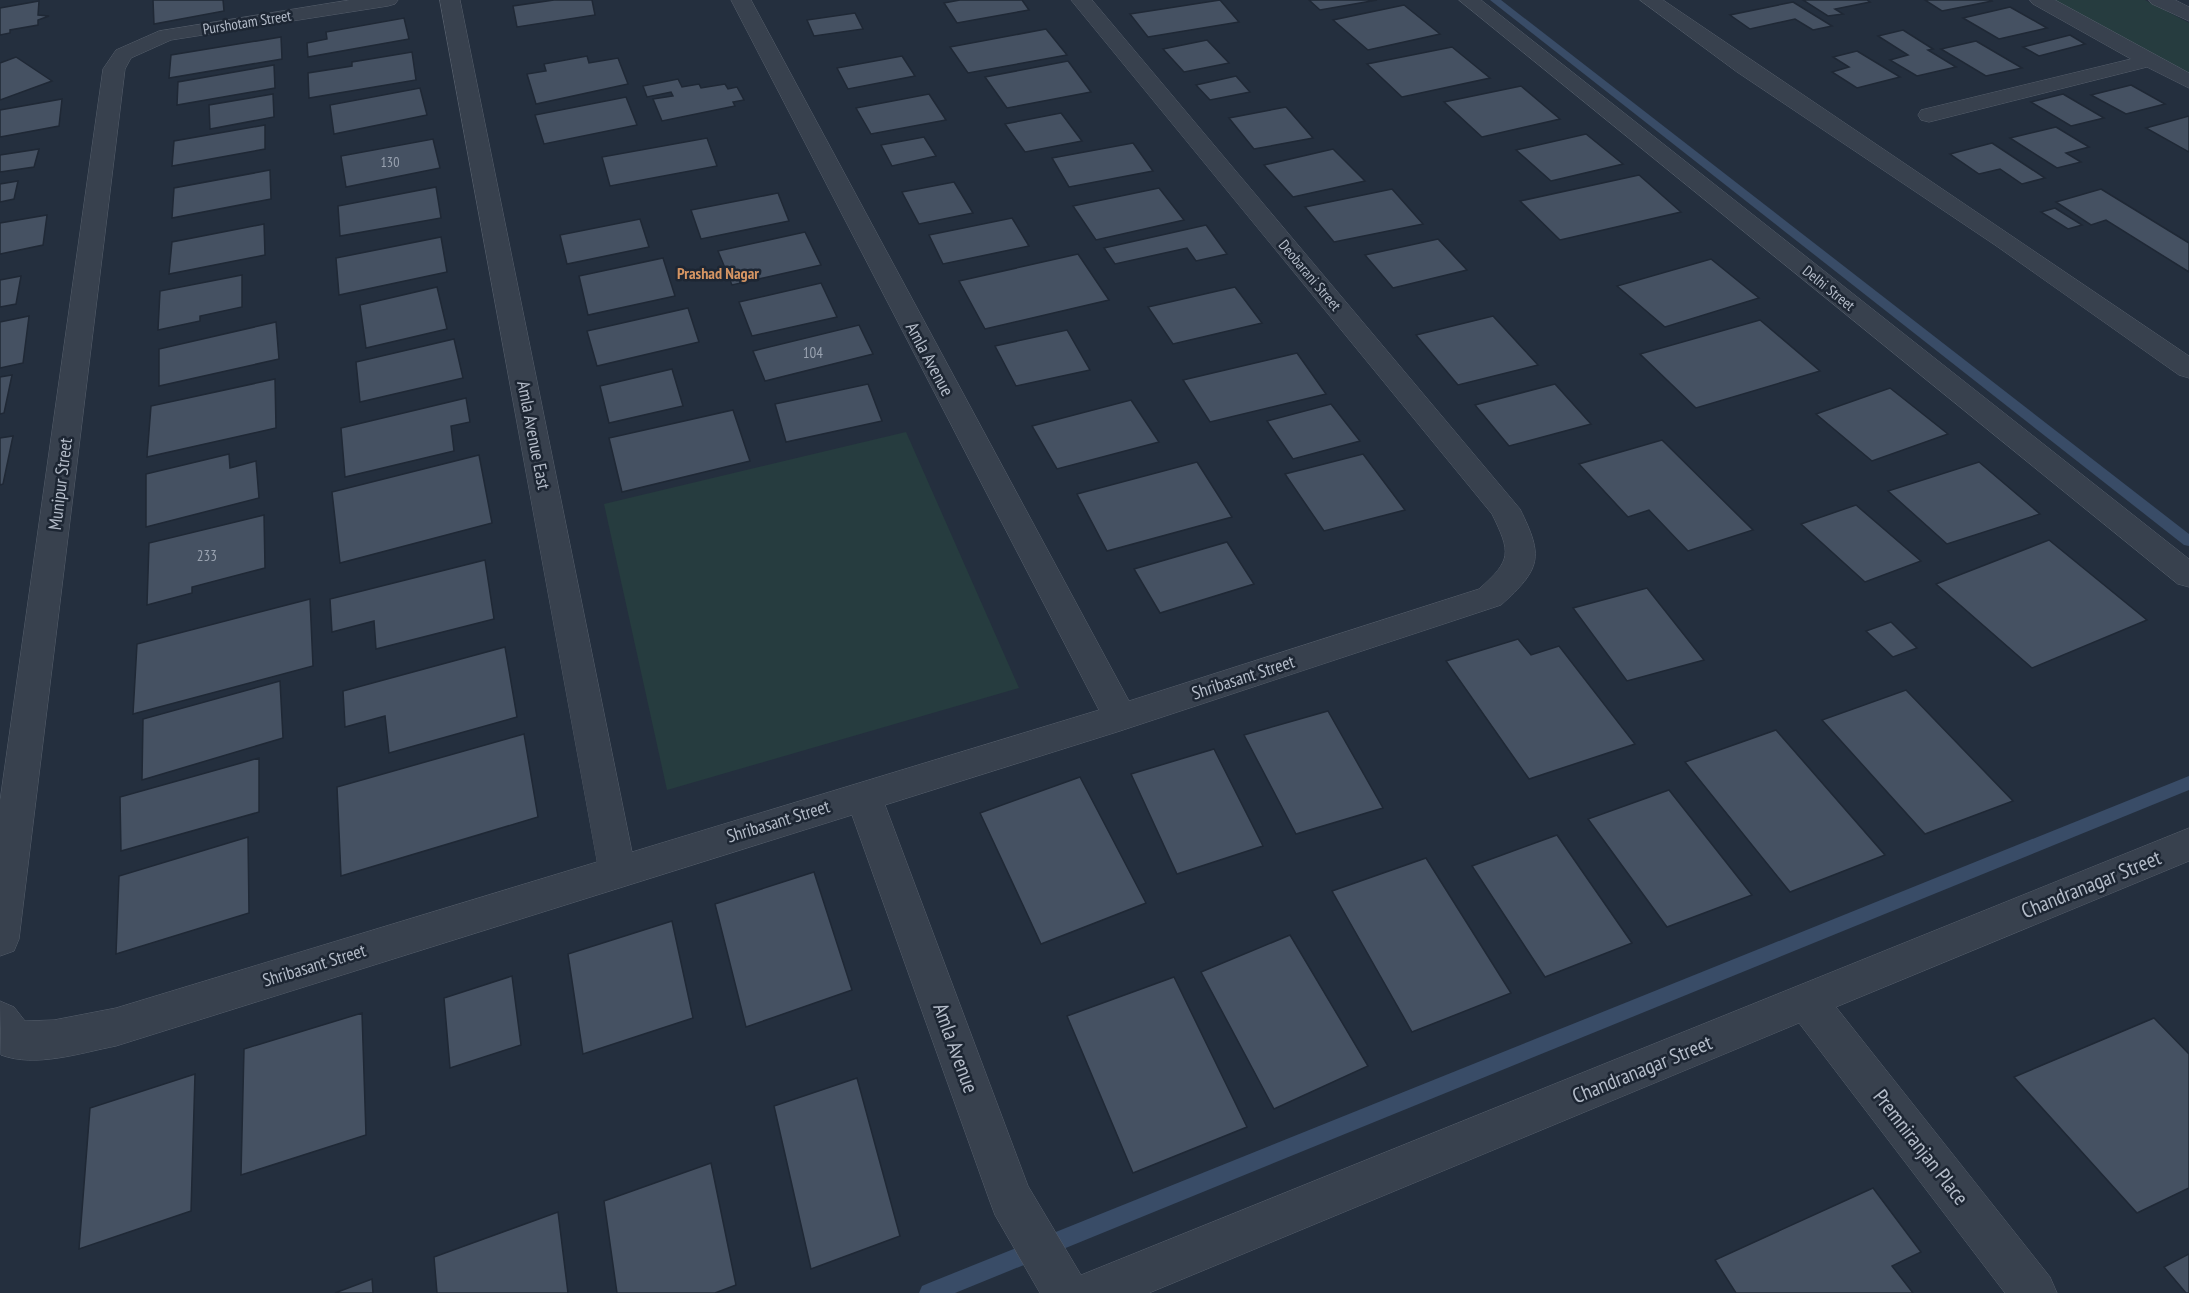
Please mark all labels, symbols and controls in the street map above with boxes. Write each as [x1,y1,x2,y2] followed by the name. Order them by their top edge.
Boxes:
[201,6,293,38] street label: Purshotam Street
[381,153,399,171] house number: 130
[1275,236,1345,314] street label: Deobarani Street
[1799,261,1859,315] street label: Delhi Street
[677,263,759,283] district label: Prashad Nagar
[901,318,959,400] street label: Amla Avenue
[803,343,823,362] house number: 104
[512,379,556,491] street label: Amla Avenue East
[43,437,77,531] street label: Munipur Street
[197,546,217,565] house number: 233
[1189,650,1297,704] street label: Shribasant Street
[724,794,832,848] street label: Shribasant Street
[2017,844,2165,924] street label: Chandranagar Street
[260,938,368,992] street label: Shribasant Street
[927,999,985,1097] street label: Amla Avenue
[1568,1029,1716,1109] street label: Chandranagar Street
[1867,1084,1975,1210] street label: Premniranjan Place

